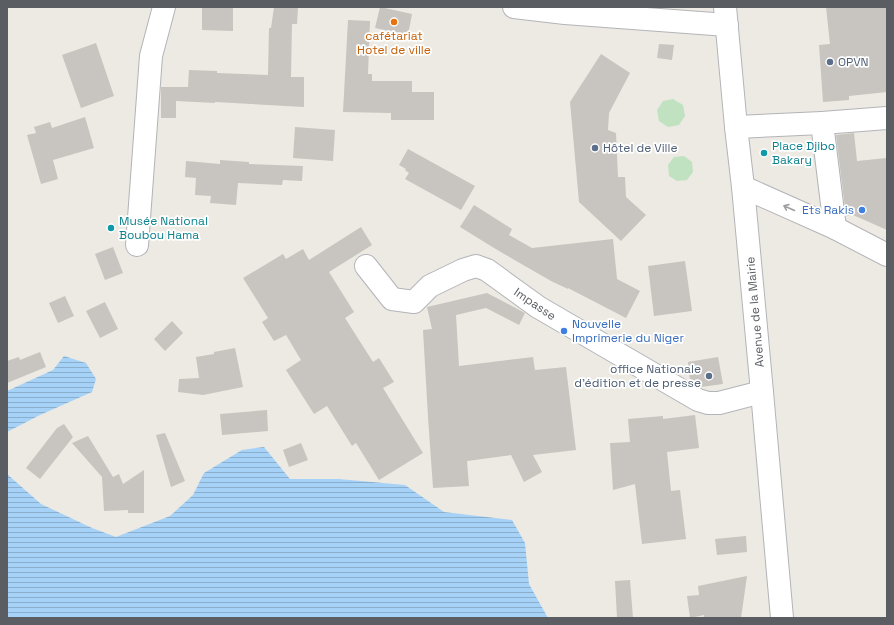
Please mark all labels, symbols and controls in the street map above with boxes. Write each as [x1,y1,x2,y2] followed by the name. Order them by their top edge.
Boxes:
[389,17,399,27] marker: cafétariat Hotel de ville
[357,28,431,58] place label: cafétariat Hotel de ville
[838,54,869,70] place label: OPVN
[825,57,835,67] marker: OPVN
[772,138,835,168] place label: Place Djibo Bakary
[603,140,678,156] place label: Hôtel de Ville
[590,143,600,153] marker: Hôtel de Ville
[759,148,769,158] marker: Place Djibo Bakary
[802,202,854,218] place label: Ets Rakis
[783,203,795,211] one-way arrow
[857,205,867,215] marker: Ets Rakis
[119,213,208,243] place label: Musée National Boubou Hama
[106,223,116,233] marker: Musée National Boubou Hama
[742,256,768,368] street label: Avenue de la Mairie
[511,284,559,324] street label: Impasse
[572,316,684,346] place label: Nouvelle Imprimerie du Niger
[559,326,569,336] marker: Nouvelle Imprimerie du Niger
[574,361,701,391] place label: office Nationale d'édition et de presse
[704,371,714,381] marker: office Nationale d'édition et de presse

